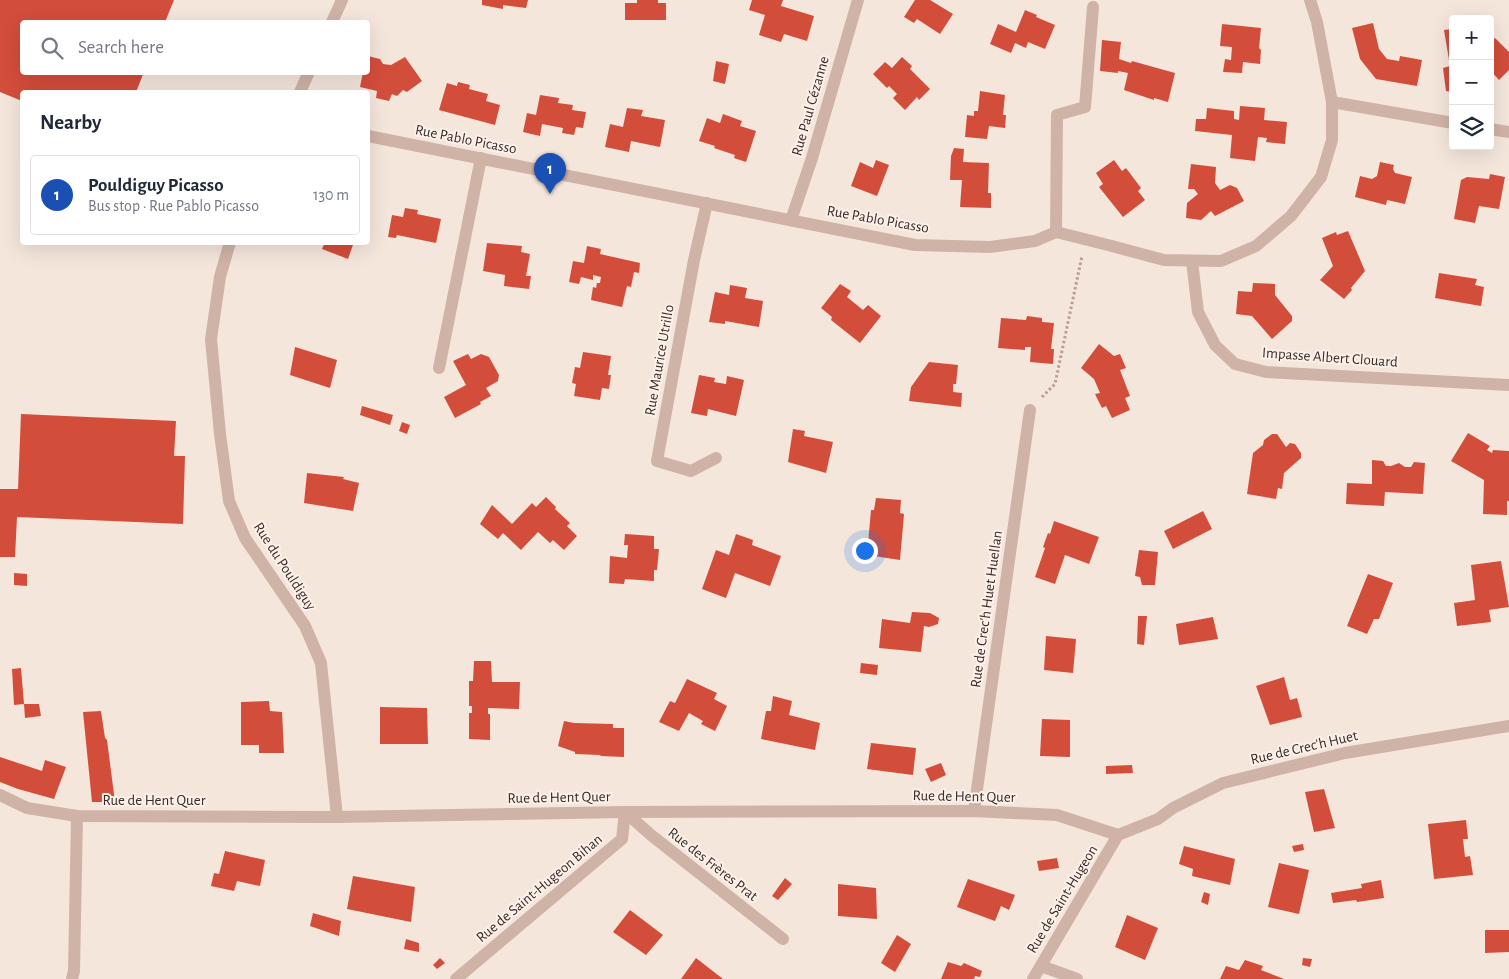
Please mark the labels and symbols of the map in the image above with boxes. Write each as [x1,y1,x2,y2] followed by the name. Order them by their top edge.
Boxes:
[789,55,832,158] street label: Rue Paul Cézanne
[414,122,518,157] street label: Rue Pablo Picasso
[534,153,566,194] pin: 1
[826,203,930,236] street label: Rue Pablo Picasso
[642,304,677,417] street label: Rue Maurice Utrillo
[1262,345,1399,370] street label: Impasse Albert Clouard
[251,520,319,613] street label: Rue du Pouldiguy
[968,530,1005,689] street label: Rue de Crec'h Huet Huellan
[852,538,878,564] your location
[1249,728,1359,767] street label: Rue de Crec'h Huet
[912,788,1016,805] street label: Rue de Hent Quer
[507,789,611,806] street label: Rue de Hent Quer
[102,793,206,808] street label: Rue de Hent Quer
[665,825,761,904] street label: Rue des Frères Prat
[473,831,605,945] street label: Rue de Saint-Hugeon Bihan
[1024,843,1101,956] street label: Rue de Saint-Hugeon

